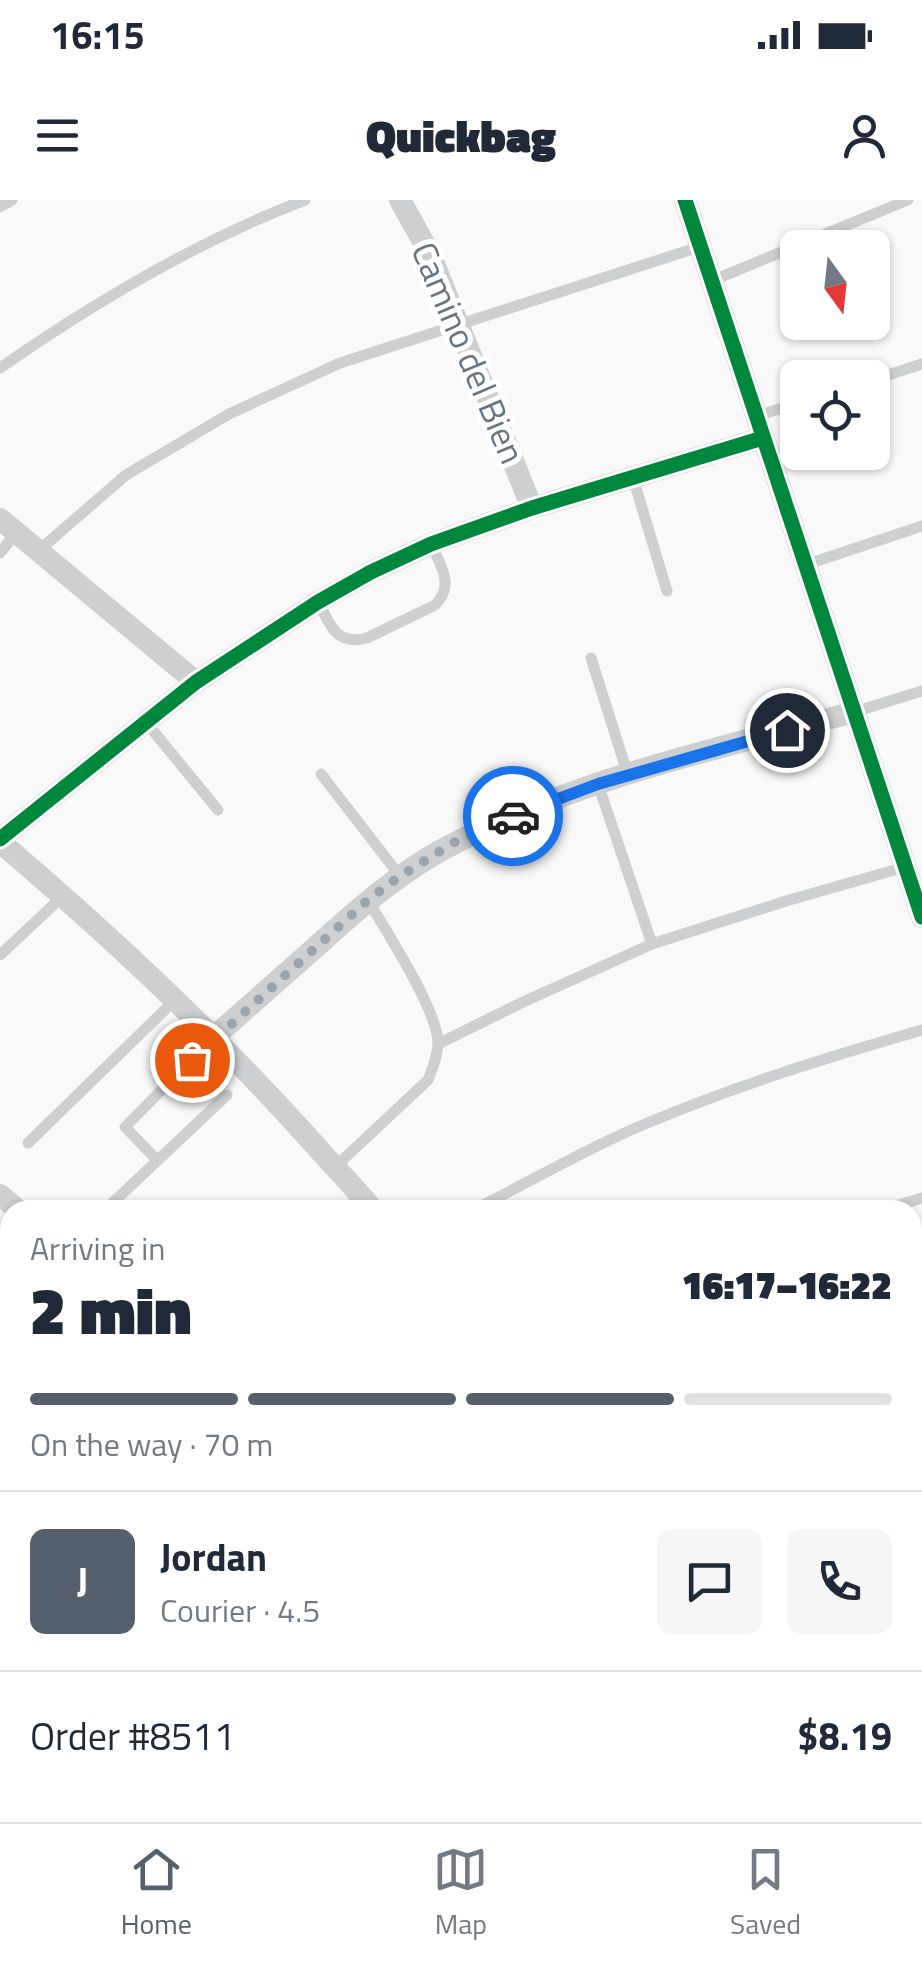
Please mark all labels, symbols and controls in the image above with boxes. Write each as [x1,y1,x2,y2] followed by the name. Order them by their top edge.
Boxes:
[50,6,145,64] text: 16:15
[366,101,556,169] text: Quickbag
[30,108,85,163] icon: menu
[837,108,892,163] icon: person
[780,230,890,340] north arrow
[780,230,890,470] map controls
[398,233,540,472] street label: Camino del Bien
[780,360,890,470] button: locate
[745,688,830,773] pin
[760,703,815,758] icon: home
[463,766,563,866] courier
[486,789,541,844] icon: car
[150,1018,235,1103] pin
[165,1033,220,1088] icon: bag
[30,1224,166,1272] text: Arriving in
[682,1256,892,1314] text: 16:17–16:22
[30,1260,191,1359] text: 2 min
[30,1420,273,1468] text: On the way · 70 m
[160,1528,267,1586] text: Jordan
[657,1529,762,1634] button: chat
[787,1529,892,1634] button: phone
[77,1552,88,1610] text: J
[160,1586,320,1634] text: Courier · 4.5
[30,1707,235,1765] text: Order #8511
[797,1707,892,1765] text: $8.19
[121,1842,192,1945] tab: Home
[433,1842,488,1945] tab: Map
[730,1842,801,1945] tab: Saved

